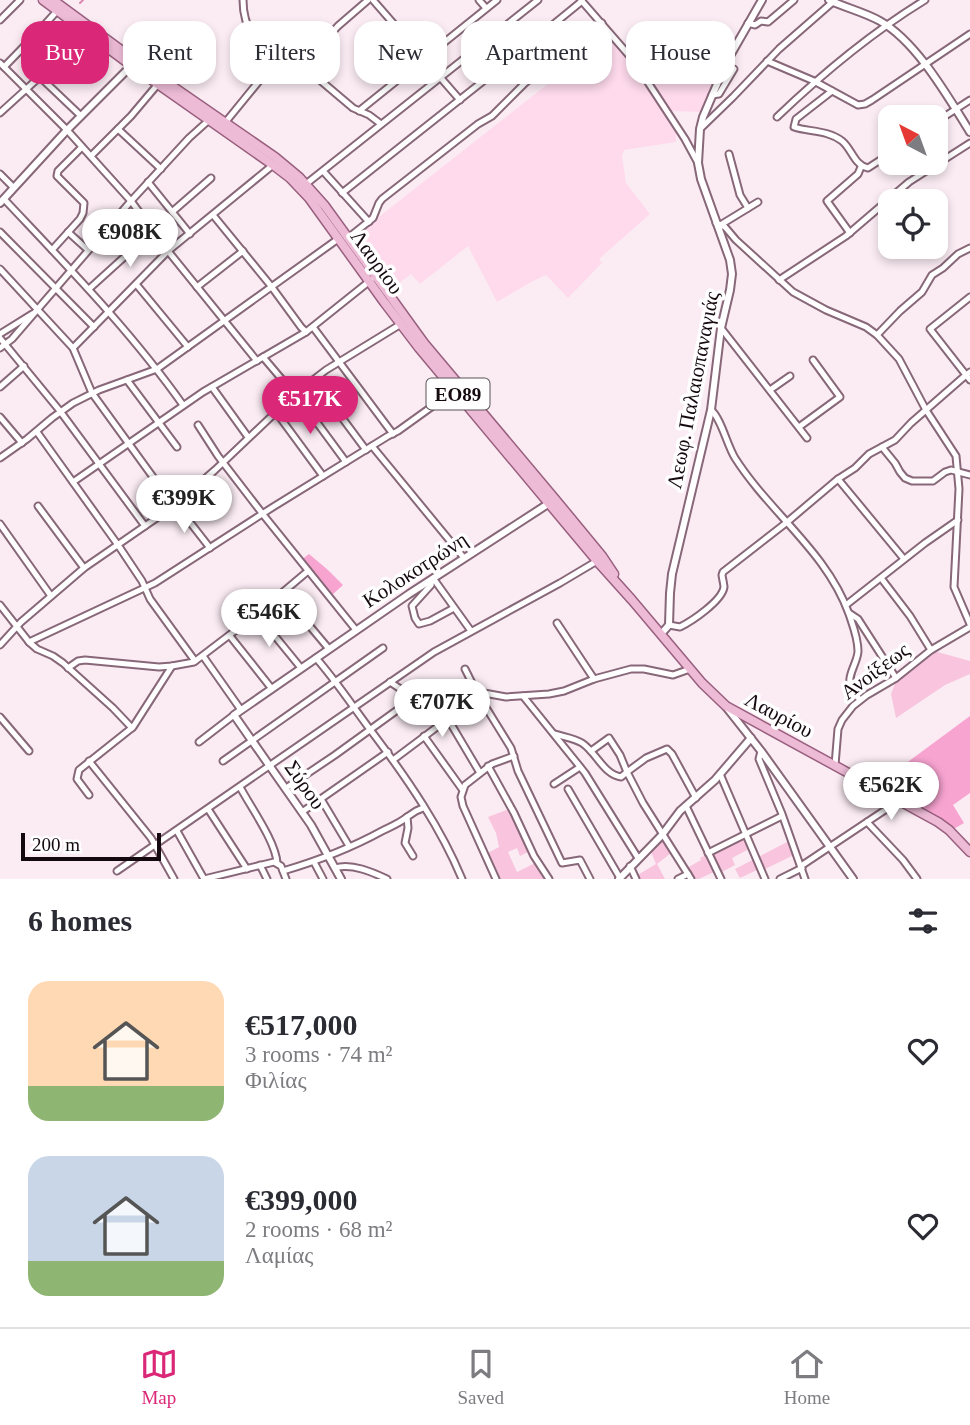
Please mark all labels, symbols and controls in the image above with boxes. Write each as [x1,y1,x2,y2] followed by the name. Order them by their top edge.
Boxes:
[21,21,109,84] chip: Buy
[123,21,216,84] chip: Rent
[230,21,340,84] chip: Filters
[354,21,447,84] chip: New
[461,21,612,84] chip: Apartment
[626,21,735,84] chip: House
[878,105,948,175] north arrow
[878,105,948,259] map controls
[878,189,948,259] button: locate
[81,210,179,269] pin: €908K
[98,219,162,244] text: €908K
[346,225,408,299] street label: Λαυρίου
[662,289,724,491] street label: Λεωφ. Παλαιοπαναγιάς
[261,376,359,436] pin: €517K
[426,378,490,410] road number: ΕΟ89
[278,386,342,411] text: €517K
[135,476,233,535] pin: €399K
[152,485,216,510] text: €399K
[358,527,472,613] street label: Κολοκοτρώνη
[220,590,318,649] pin: €546K
[237,599,301,624] text: €546K
[836,637,915,705] street label: Ανοίξεως
[393,680,491,739] pin: €707K
[741,687,817,743] street label: Λαυρίου
[410,689,474,714] text: €707K
[280,756,330,814] street label: Σύρου
[842,762,940,822] pin: €562K
[859,772,923,797] text: €562K
[21,830,161,862] scale bar
[32,834,80,855] text: 200 m
[904,902,942,940] icon: filters
[28,904,132,937] text: 6 homes
[245,1008,358,1041] text: €517,000
[84,1009,168,1093] icon: home
[904,1032,942,1070] icon: heart
[245,1042,392,1067] text: 3 rooms · 74 m²
[245,1068,307,1093] text: Φιλίας
[245,1183,358,1216] text: €399,000
[84,1184,168,1268] icon: home
[904,1207,942,1245] icon: heart
[245,1217,392,1242] text: 2 rooms · 68 m²
[245,1243,313,1268] text: Λαμίας
[140,1345,178,1409] tab: Map
[458,1345,504,1409] tab: Saved
[784,1345,830,1409] tab: Home

